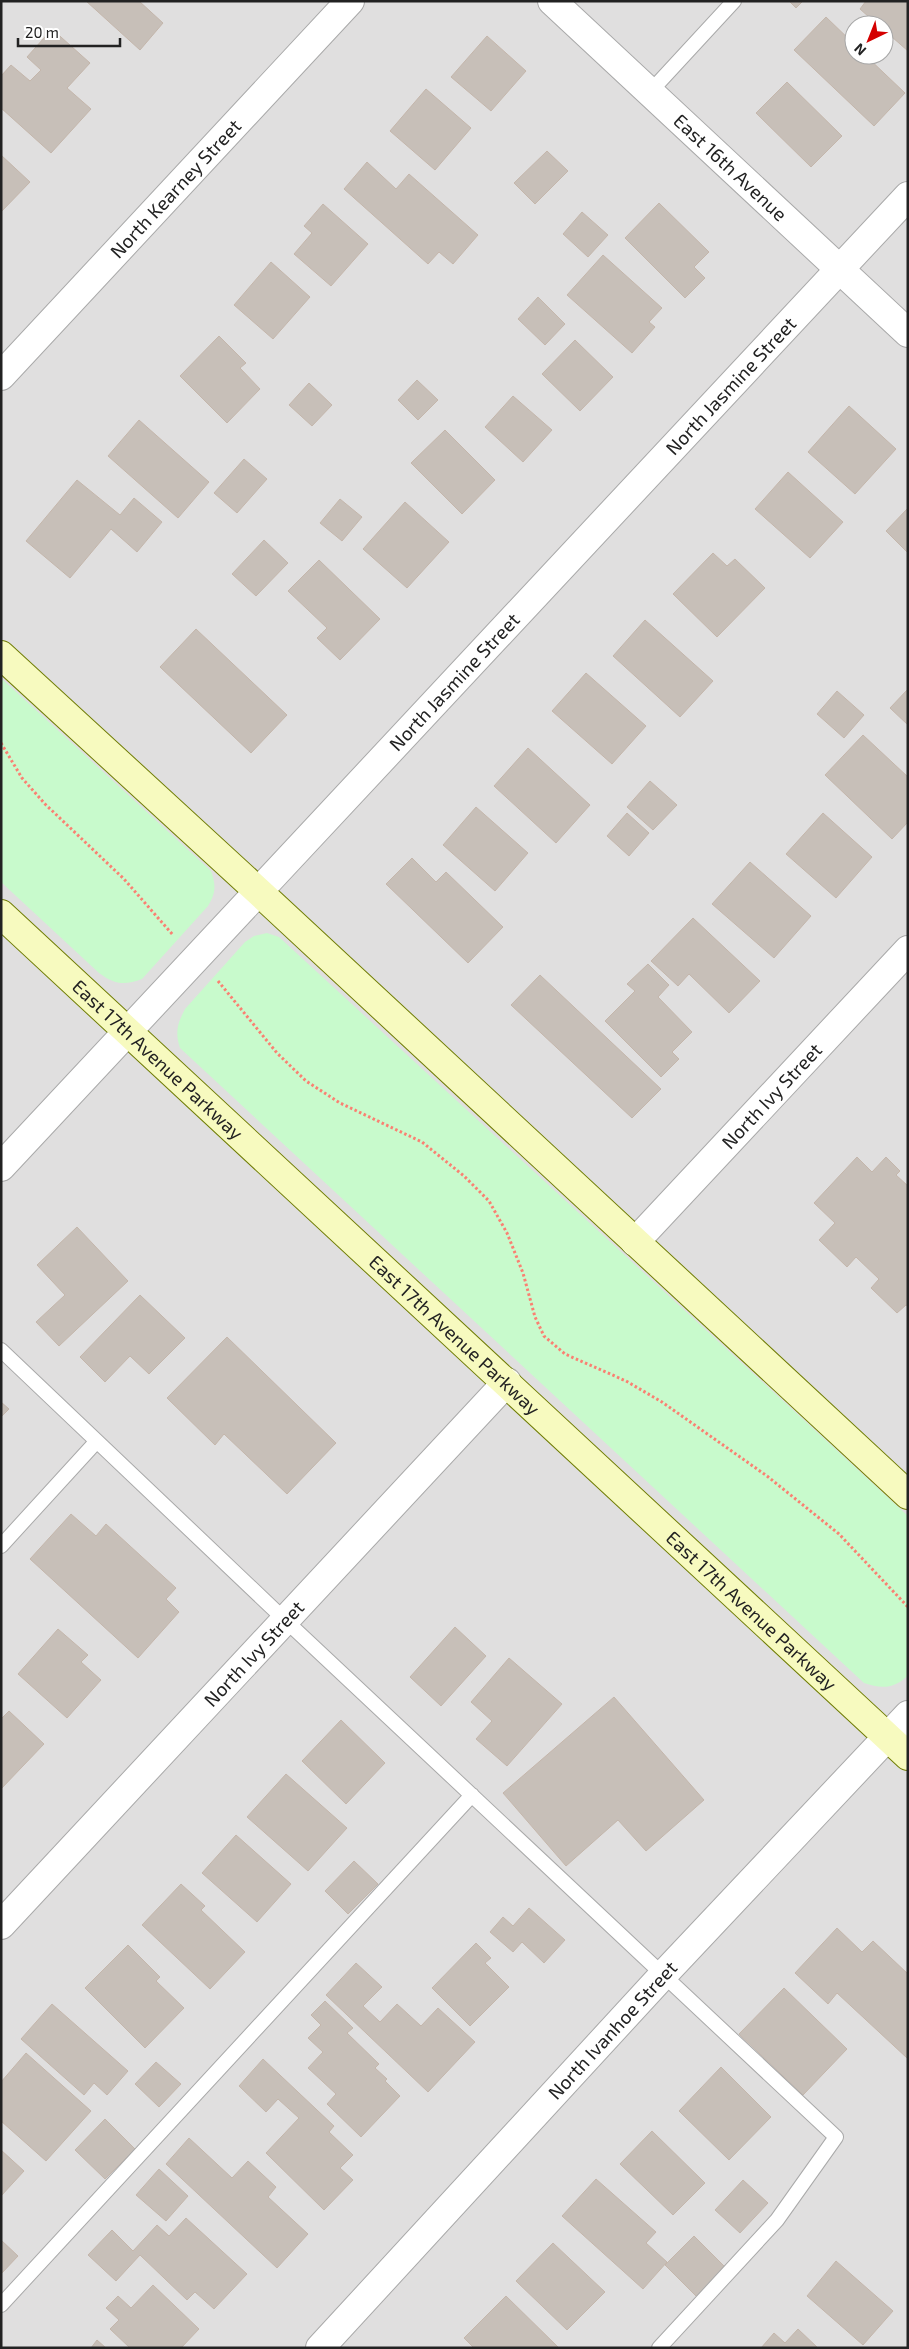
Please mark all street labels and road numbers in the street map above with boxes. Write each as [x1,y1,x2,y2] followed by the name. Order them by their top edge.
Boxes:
[669,109,792,225] street label: East 16th Avenue
[105,114,245,263] street label: North Kearney Street
[660,312,800,459] street label: North Jasmine Street
[384,608,524,755] street label: North Jasmine Street
[68,974,248,1144] street label: East 17th Avenue Parkway
[716,1038,826,1153] street label: North Ivy Street
[365,1250,545,1420] street label: East 17th Avenue Parkway
[662,1526,842,1695] street label: East 17th Avenue Parkway
[199,1596,308,1711] street label: North Ivy Street
[543,1956,681,2104] street label: North Ivanhoe Street

